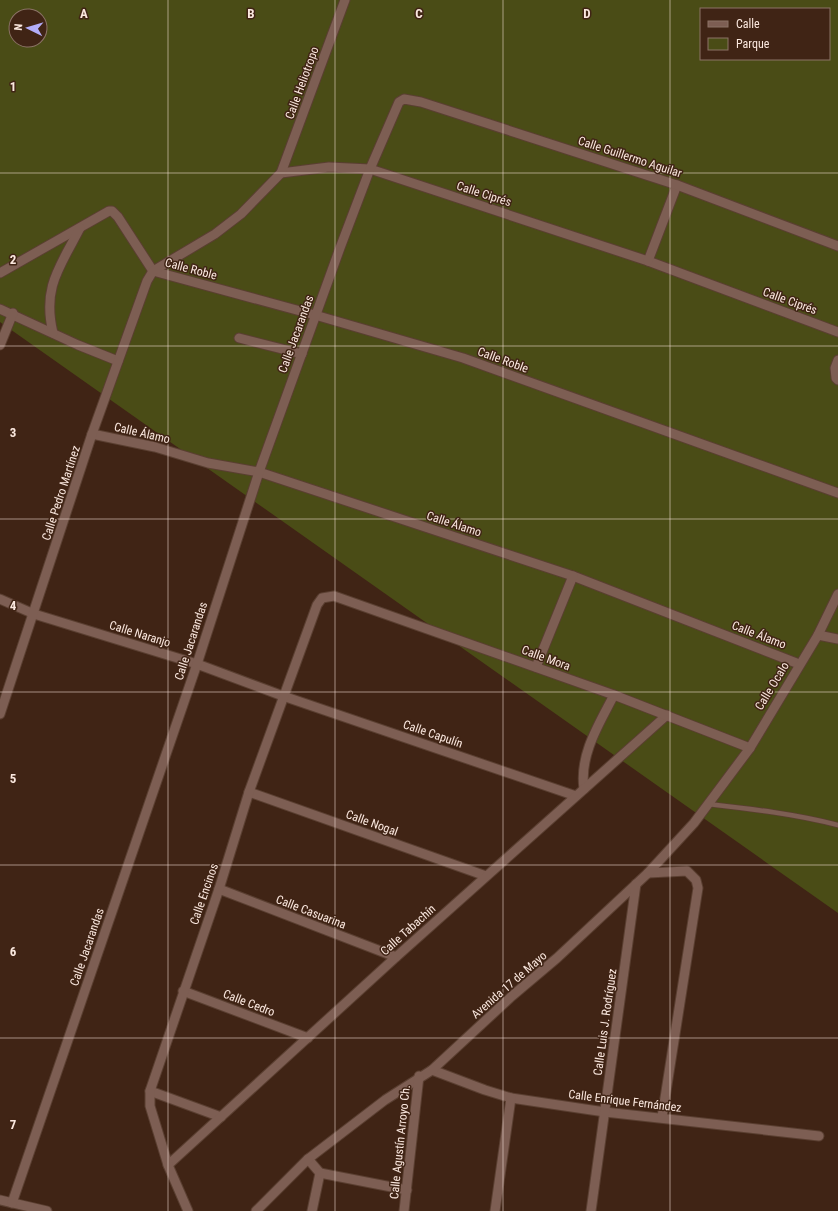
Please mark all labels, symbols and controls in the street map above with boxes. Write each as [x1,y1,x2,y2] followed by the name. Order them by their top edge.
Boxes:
[80,6,88,21] text: A
[247,6,255,21] text: B
[415,6,423,21] text: C
[583,6,591,21] text: D
[8,8,48,48] north arrow
[700,8,830,60] legend
[736,17,760,31] text: Calle
[12,23,25,31] text: N
[736,37,770,51] text: Parque
[282,45,322,121] street label: Calle Heliotropo
[10,79,16,94] text: 1
[576,134,684,180] street label: Calle Guillermo Aguilar
[455,179,513,209] street label: Calle Ciprés
[10,252,17,267] text: 2
[164,255,219,283] street label: Calle Roble
[761,285,819,317] street label: Calle Ciprés
[275,293,317,375] street label: Calle Jacarandas
[476,344,531,376] street label: Calle Roble
[113,419,172,446] street label: Calle Álamo
[10,425,16,440] text: 3
[39,444,83,542] street label: Calle Pedro Martínez
[425,508,484,539] street label: Calle Álamo
[10,598,17,613] text: 4
[172,600,210,682] street label: Calle Jacarandas
[730,617,788,652] street label: Calle Álamo
[108,618,172,650] street label: Calle Naranjo
[520,643,572,673] street label: Calle Mora
[752,659,792,713] street label: Calle Ocalo
[401,717,465,751] street label: Calle Capulín
[10,771,17,786] text: 5
[344,807,400,839] street label: Calle Nogal
[187,862,221,926] street label: Calle Encinos
[274,892,348,932] street label: Calle Casuarina
[378,902,439,958] street label: Calle Tabachín
[67,906,107,988] street label: Calle Jacarandas
[10,944,17,959] text: 6
[469,949,549,1021] street label: Avenida 17 de Mayo
[591,968,619,1076] street label: Calle Luis J. Rodríguez
[221,987,277,1019] street label: Calle Cedro
[387,1084,413,1200] street label: Calle Agustín Arroyo Ch.
[568,1087,682,1115] street label: Calle Enrique Fernández
[10,1117,17,1132] text: 7

